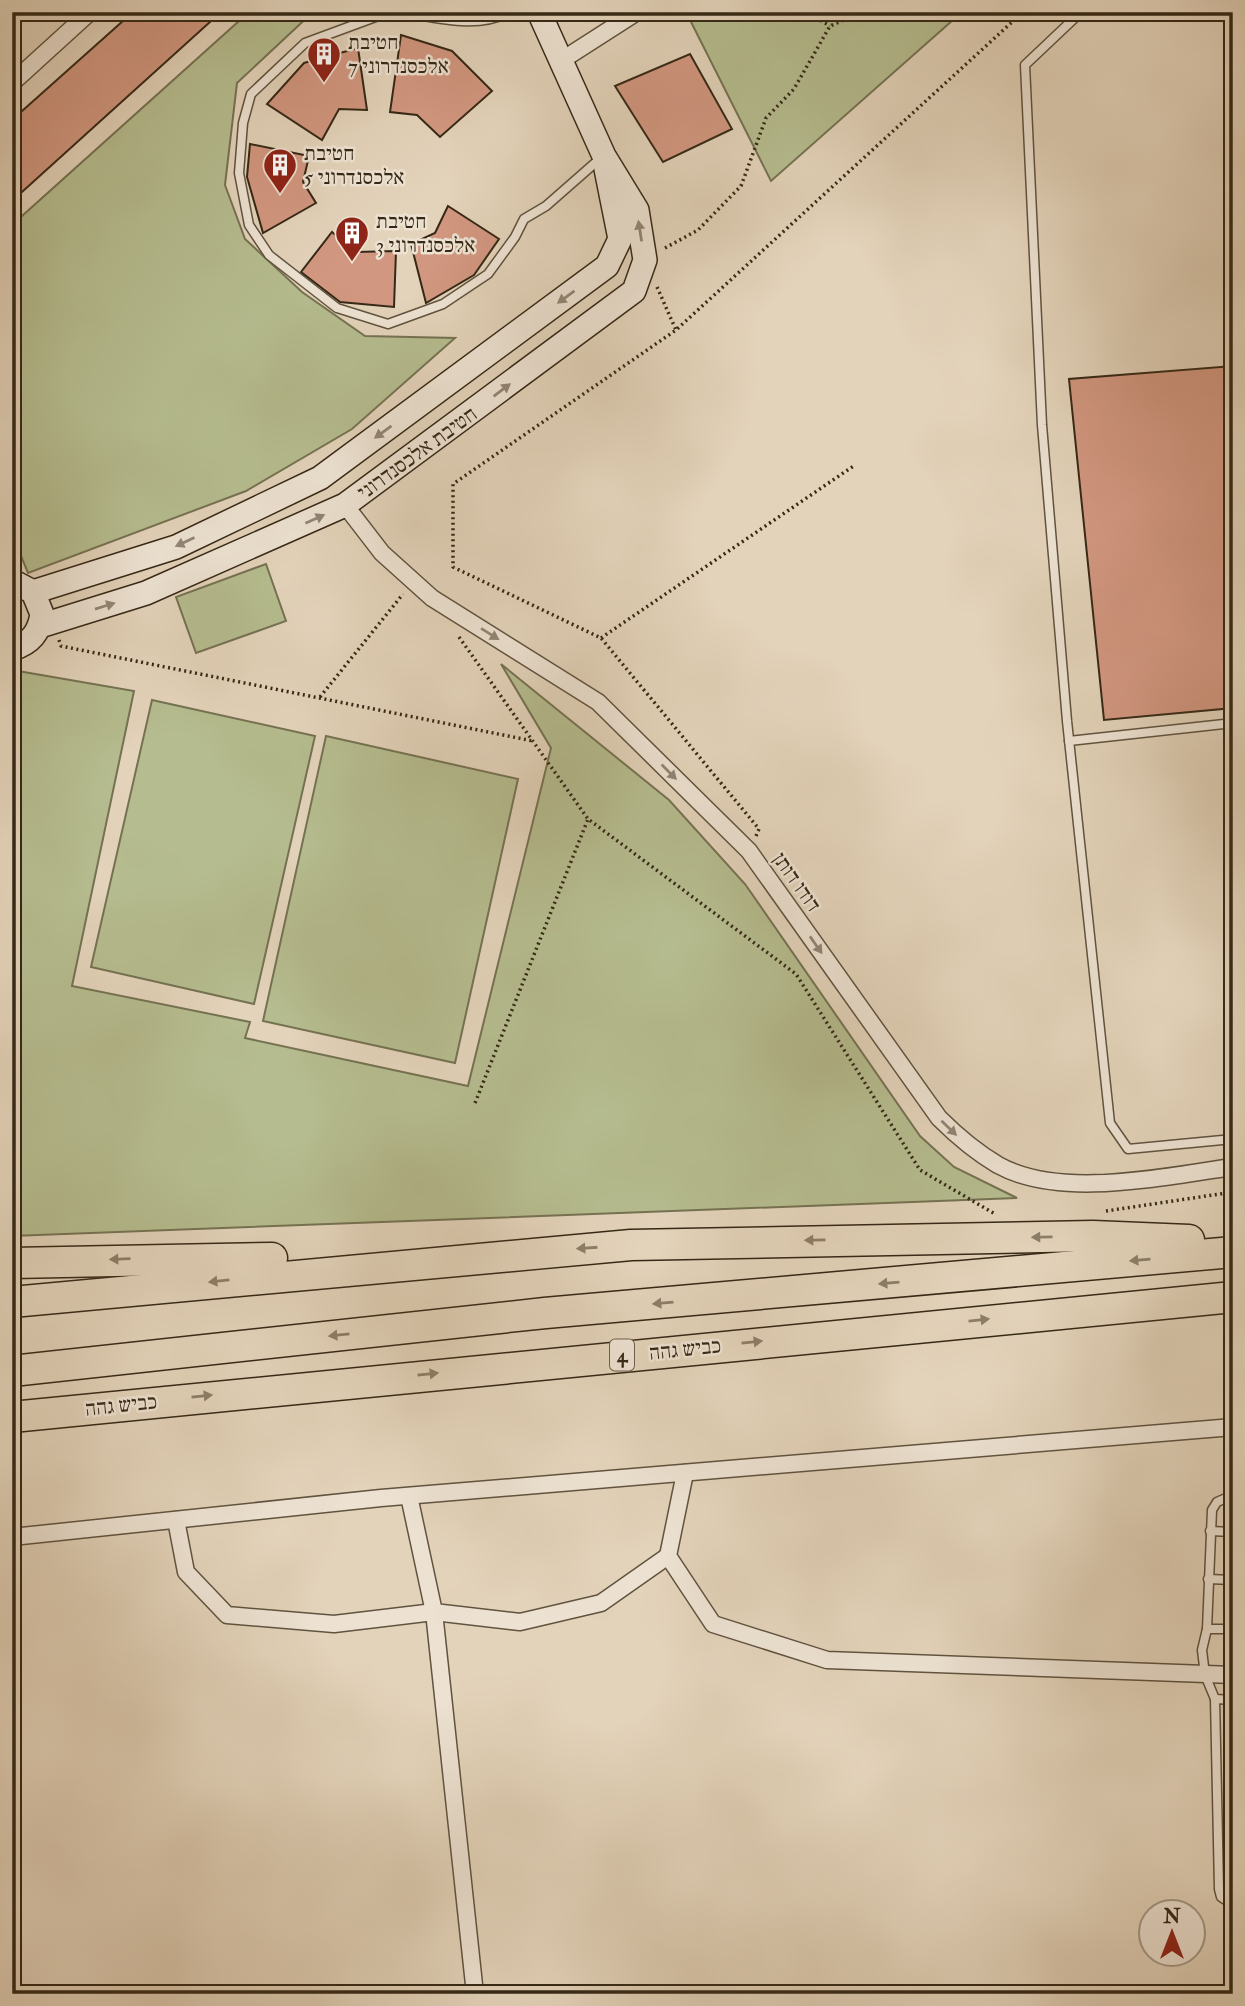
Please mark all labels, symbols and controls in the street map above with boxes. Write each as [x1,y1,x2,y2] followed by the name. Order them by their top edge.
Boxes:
[348,29,449,80] place label: חטיבת אלכסנדרוני 7
[305,35,343,84] building icon: חטיבת אלכסנדרוני 7
[304,140,405,191] place label: חטיבת אלכסנדרוני 5
[261,146,299,195] building icon: חטיבת אלכסנדרוני 5
[376,208,475,259] place label: חטיבת אלכסנדרוני 3
[333,214,371,263] building icon: חטיבת אלכסנדרוני 3
[634,219,645,241] one-way arrow
[557,289,575,303] one-way arrow
[493,384,511,398] one-way arrow
[352,401,483,506] street label: חטיבת אלכסנדרוני
[374,424,392,438] one-way arrow
[305,513,325,525] one-way arrow
[175,536,195,548] one-way arrow
[95,600,116,610] one-way arrow
[480,628,499,641] one-way arrow
[661,764,677,780] one-way arrow
[766,847,827,917] street label: דודו דותן
[809,936,823,954] one-way arrow
[941,1120,958,1137] one-way arrow
[1031,1231,1053,1243] one-way arrow
[803,1234,825,1245] one-way arrow
[575,1243,597,1254] one-way arrow
[109,1253,131,1265] one-way arrow
[1129,1255,1151,1266] one-way arrow
[208,1276,230,1287] one-way arrow
[878,1277,900,1288] one-way arrow
[652,1298,674,1309] one-way arrow
[968,1314,990,1325] one-way arrow
[328,1329,350,1340] one-way arrow
[648,1332,723,1367] street label: כביש גהה
[741,1336,763,1347] one-way arrow
[610,1340,634,1371] road number: 4
[417,1368,439,1379] one-way arrow
[84,1388,159,1423] street label: כביש גהה
[191,1391,213,1402] one-way arrow
[1136,1898,1206,1968] north arrow
[1162,1905,1181,1929] text: N

